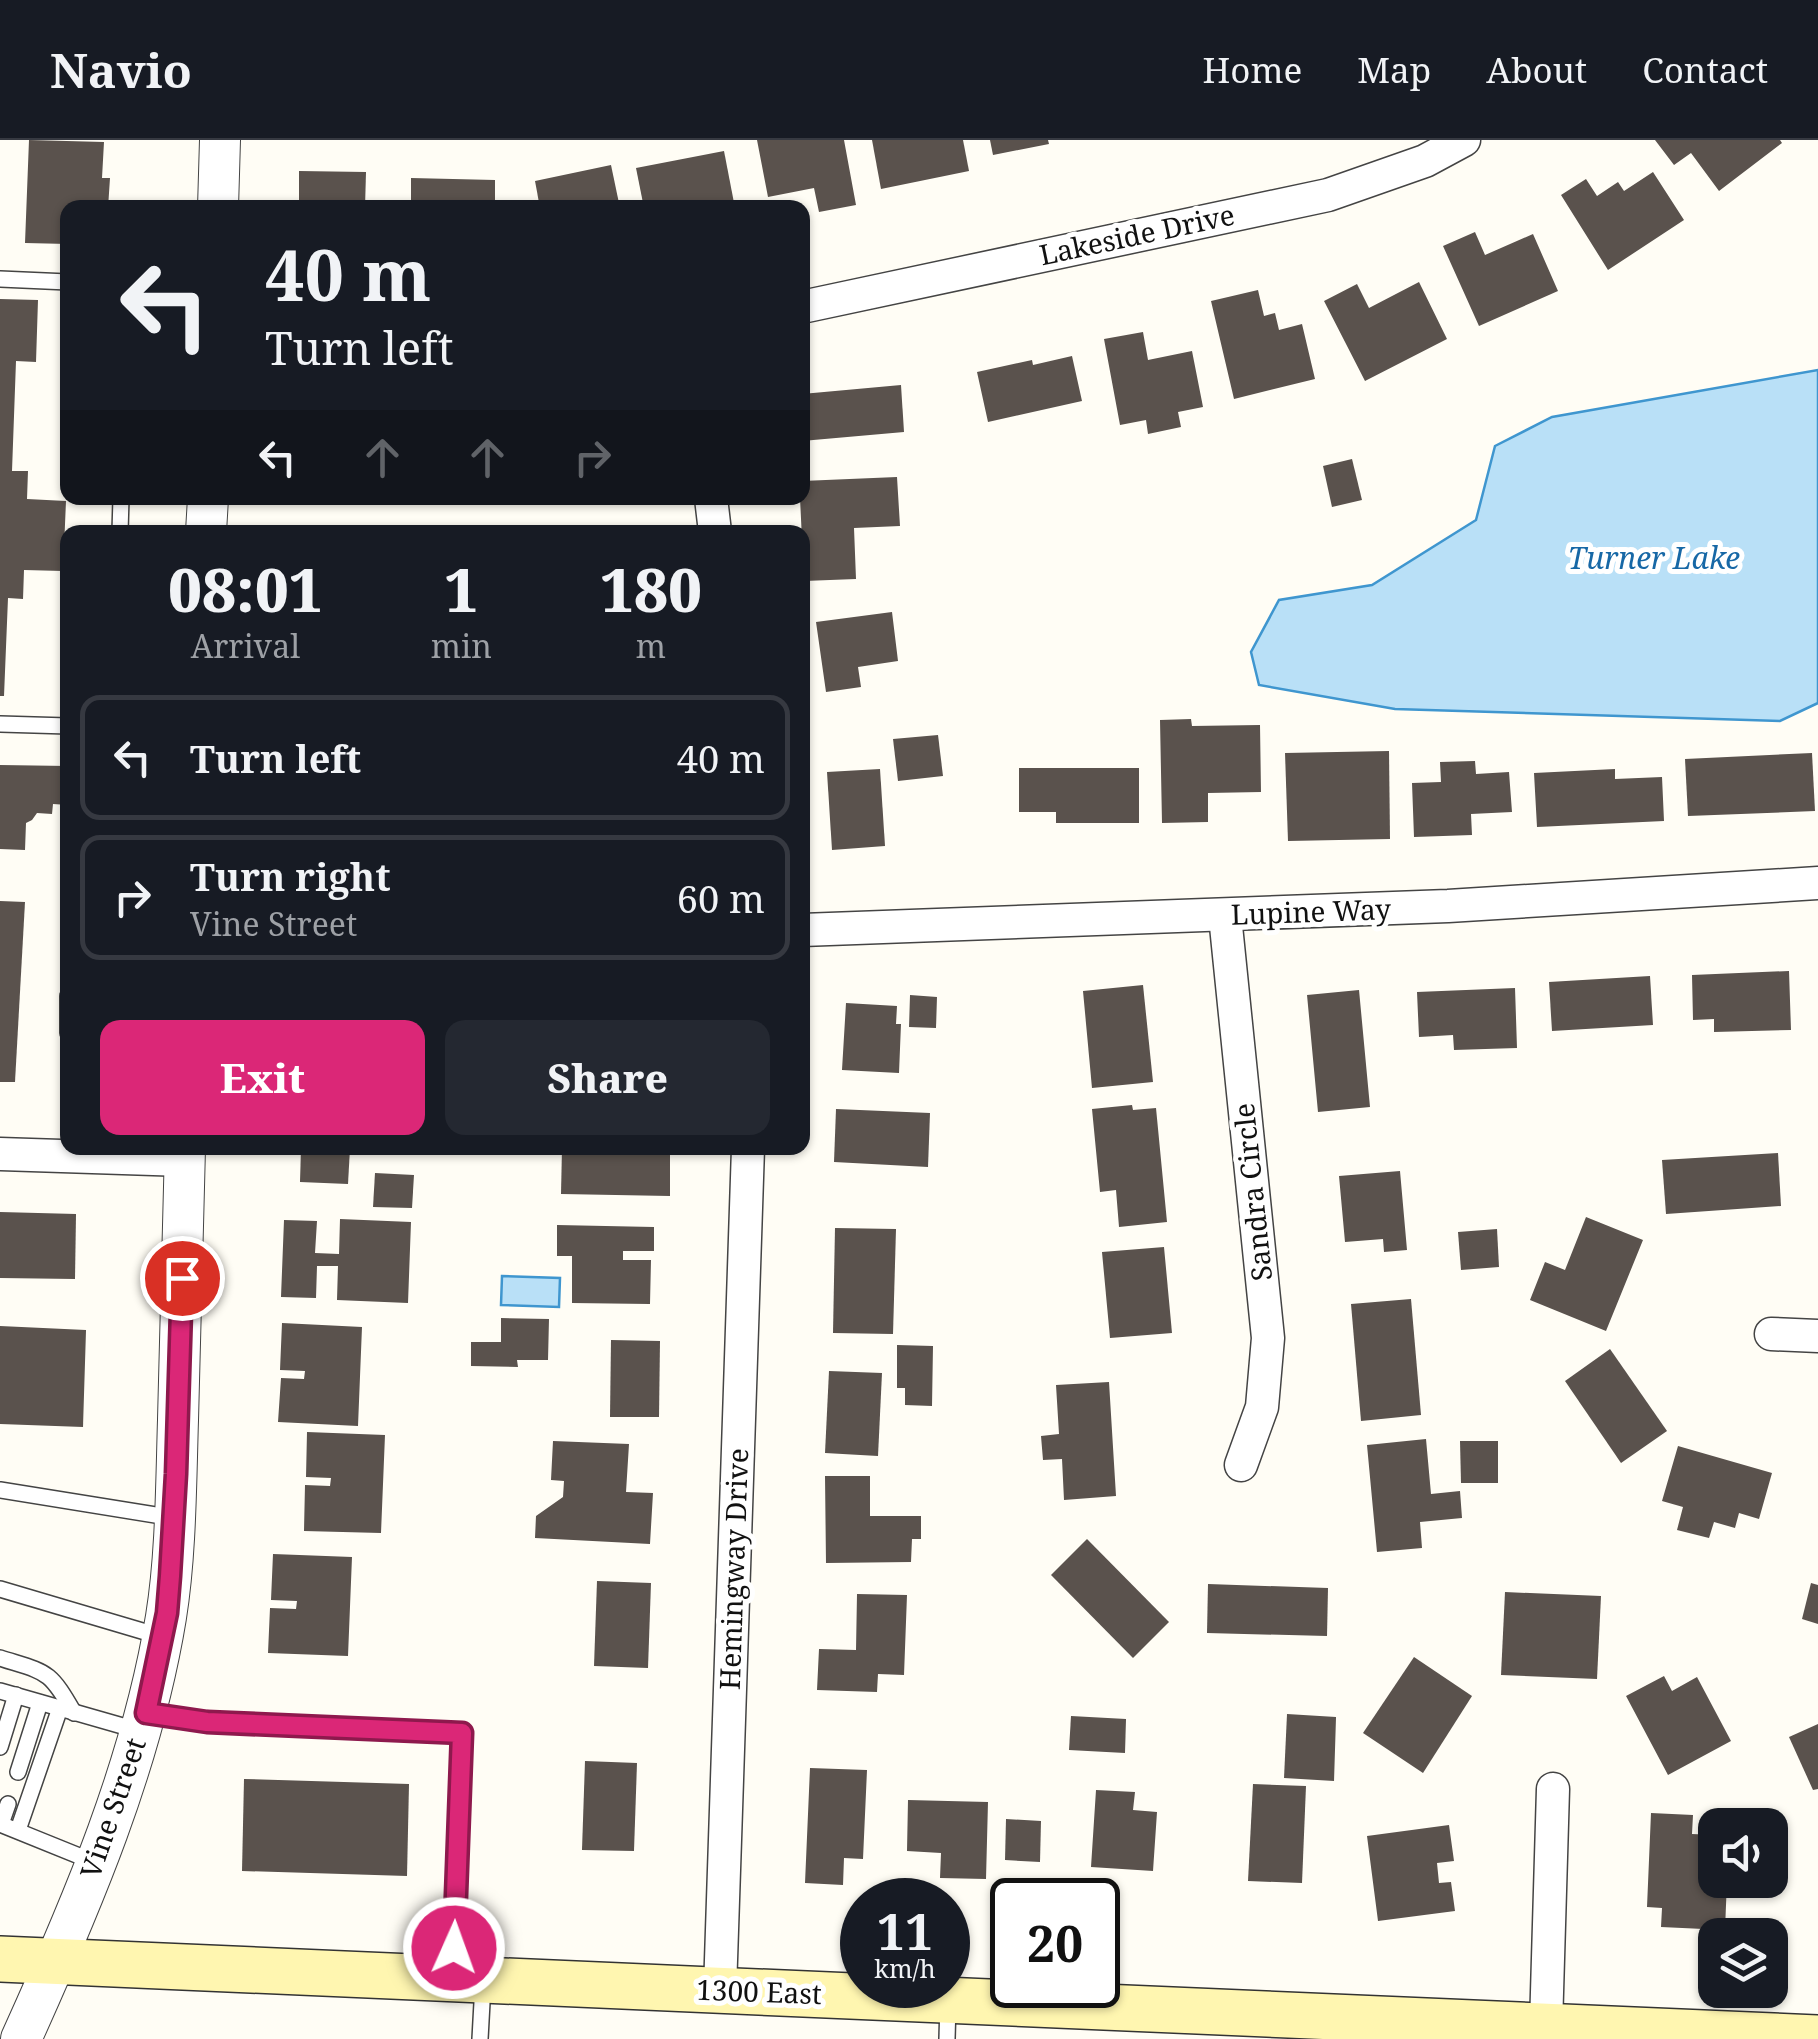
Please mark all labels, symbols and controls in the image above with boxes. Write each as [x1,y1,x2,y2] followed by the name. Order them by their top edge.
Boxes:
[50,37,192,102] text: Navio
[1202,46,1302,93] text: Home
[1357,46,1431,93] text: Map
[1486,46,1587,93] text: About
[1642,46,1768,93] text: Contact
[1036,195,1238,273] street label: Lakeside Drive
[265,226,431,322] text: 40 m
[100,240,230,370] icon: left
[265,317,454,378] text: Turn left
[250,430,305,485] icon: left
[355,430,410,485] icon: ahead
[460,430,515,485] icon: ahead
[565,430,620,485] icon: right
[1568,537,1740,578] water label: Turner Lake
[168,548,323,630] text: 08:01
[444,548,478,630] text: 1
[600,548,702,630] text: 180
[191,624,300,667] text: Arrival
[431,624,492,667] text: min
[636,624,666,667] text: m
[105,730,160,785] icon: left
[190,732,361,784] text: Turn left
[677,732,765,784] text: 40 m
[190,850,391,902] text: Turn right
[105,870,160,925] icon: right
[677,872,765,924] text: 60 m
[1230,889,1392,933] street label: Lupine Way
[190,902,357,945] text: Vine Street
[100,1020,425,1135] button: Exit
[445,1020,770,1135] button: Share
[1224,1101,1280,1283] street label: Sandra Circle
[140,1236,225,1321] pin
[155,1251,210,1306] icon: arrive
[710,1447,756,1690] street label: Hemingway Drive
[70,1732,154,1883] street label: Vine Street
[1698,1808,1788,2008] map controls
[1698,1808,1788,1898] button: sound
[990,1878,1120,2008] speed limit sign: 20
[402,1896,506,2000] position arrow
[877,1897,933,1965] text: 11
[1698,1918,1788,2008] button: layers
[874,1951,936,1985] text: km/h
[696,1970,823,2012] street label: 1300 East

